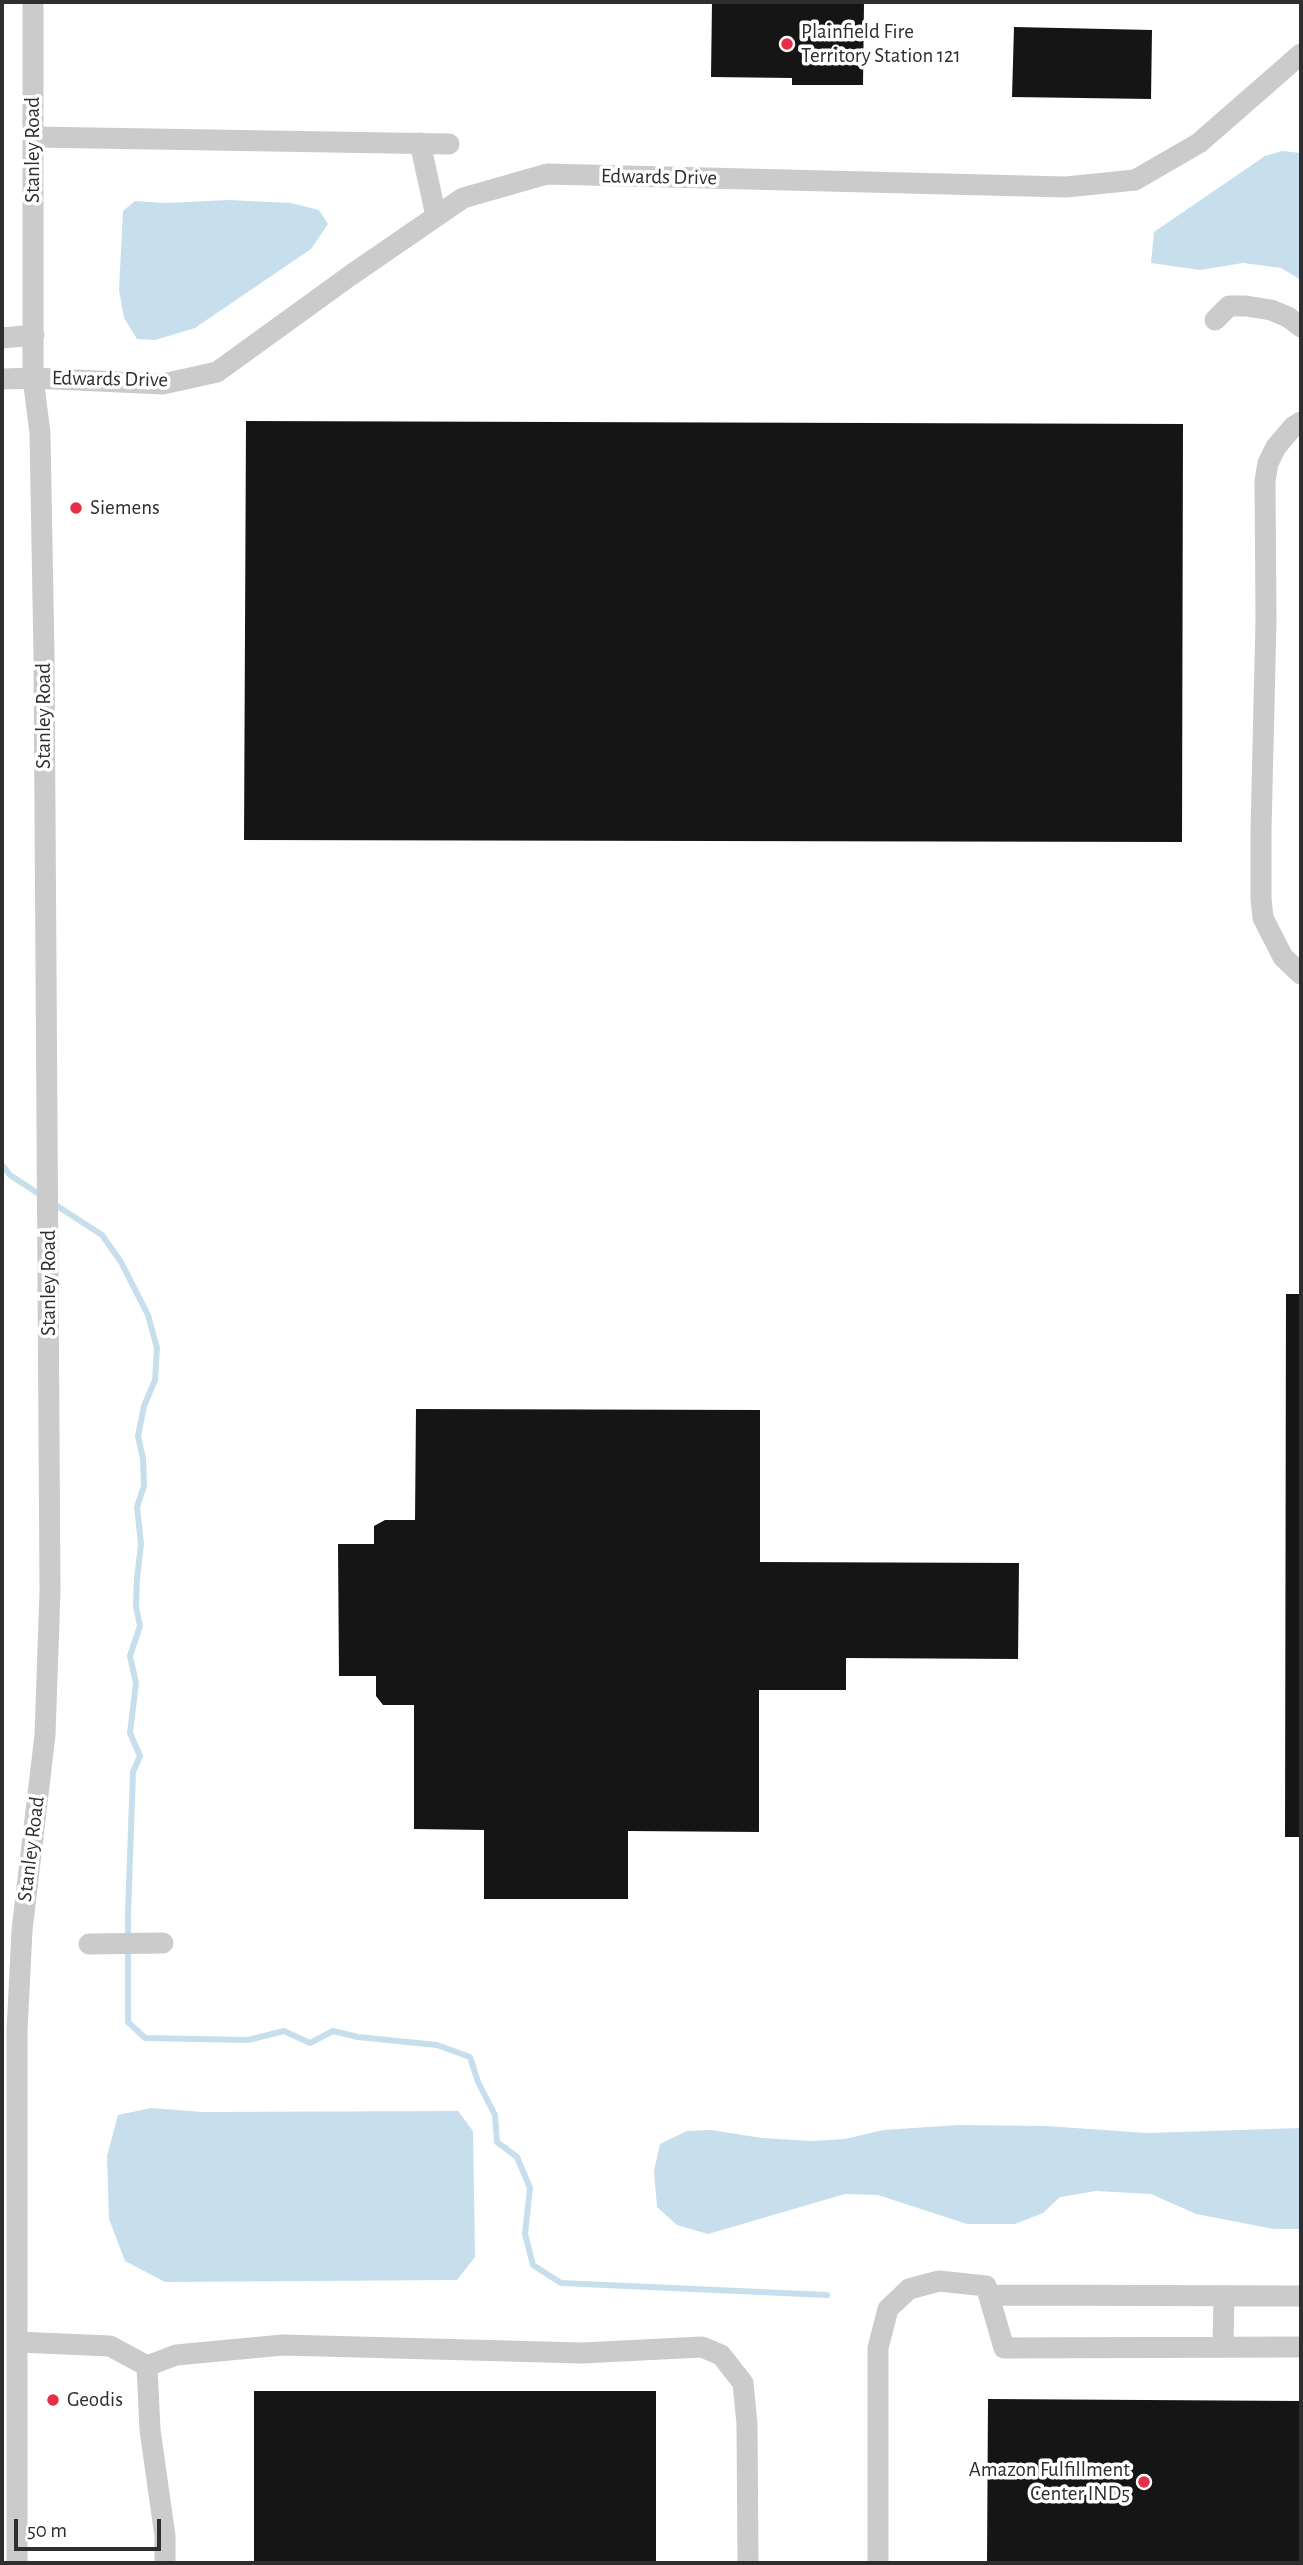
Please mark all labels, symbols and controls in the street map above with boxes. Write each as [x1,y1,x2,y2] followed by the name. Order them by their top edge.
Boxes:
[801,19,961,69] place label: Plainfield Fire Territory Station 121
[779,36,795,52] marker: Plainfield Fire Territory Station 121
[20,97,46,203] street label: Stanley Road
[601,163,717,191] street label: Edwards Drive
[52,365,168,393] street label: Edwards Drive
[90,495,160,521] place label: Siemens
[68,500,84,516] marker: Siemens
[31,663,57,769] street label: Stanley Road
[36,1230,62,1336] street label: Stanley Road
[12,1795,50,1903] street label: Stanley Road
[67,2387,123,2413] place label: Geodis
[45,2392,61,2408] marker: Geodis
[969,2457,1130,2507] place label: Amazon Fulfillment Center IND5
[1136,2474,1152,2490] marker: Amazon Fulfillment Center IND5
[18,2506,164,2550] scale bar
[27,2520,67,2541] text: 50 m

